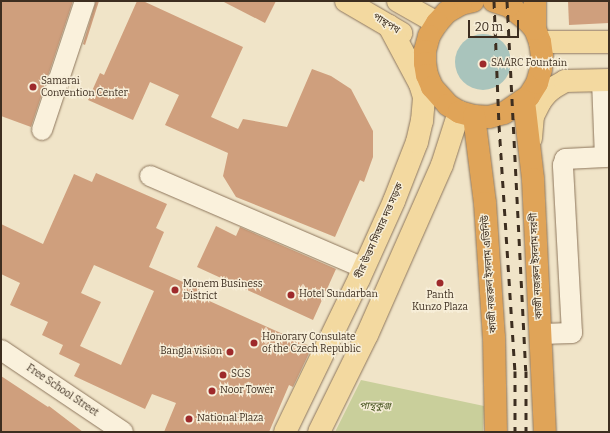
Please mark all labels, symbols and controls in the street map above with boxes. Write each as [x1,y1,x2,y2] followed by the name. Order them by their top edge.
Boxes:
[370,11,402,37] street label: পান্থপথ
[470,12,521,38] scale bar
[475,20,503,34] text: 20 m
[491,58,567,70] place label: SAARC Fountain
[478,59,488,69] marker: SAARC Fountain
[41,75,128,98] place label: Samarai Convention Center
[28,82,38,92] marker: Samarai Convention Center
[353,181,407,281] street label: বীর উত্তম সিআর দত্ত সড়ক
[528,212,546,320] street label: কাজী নজরুল ইসলাম সরণী
[480,215,500,333] street label: কাজী নজরুল ইসলাম এভিনিউ
[183,278,262,302] place label: Monem Business District
[435,278,445,288] marker: Panth Kunzo Plaza
[170,285,180,295] marker: Monem Business District
[299,289,378,301] place label: Hotel Sundarban
[412,289,468,312] place label: Panth Kunzo Plaza
[286,290,296,300] marker: Hotel Sundarban
[262,331,361,354] place label: Honorary Consulate of the Czech Republic
[249,338,259,348] marker: Honorary Consulate of the Czech Republic
[160,346,222,358] place label: Bangla vision
[225,347,235,357] marker: Bangla vision
[24,362,100,420] street label: Free School Street
[231,369,250,381] place label: SGS
[218,370,228,380] marker: SGS
[220,385,274,397] place label: Noor Tower
[207,386,217,396] marker: Noor Tower
[359,401,391,413] park label: পান্থকুঞ্জ
[197,413,264,425] place label: National Plaza
[184,414,194,424] marker: National Plaza

